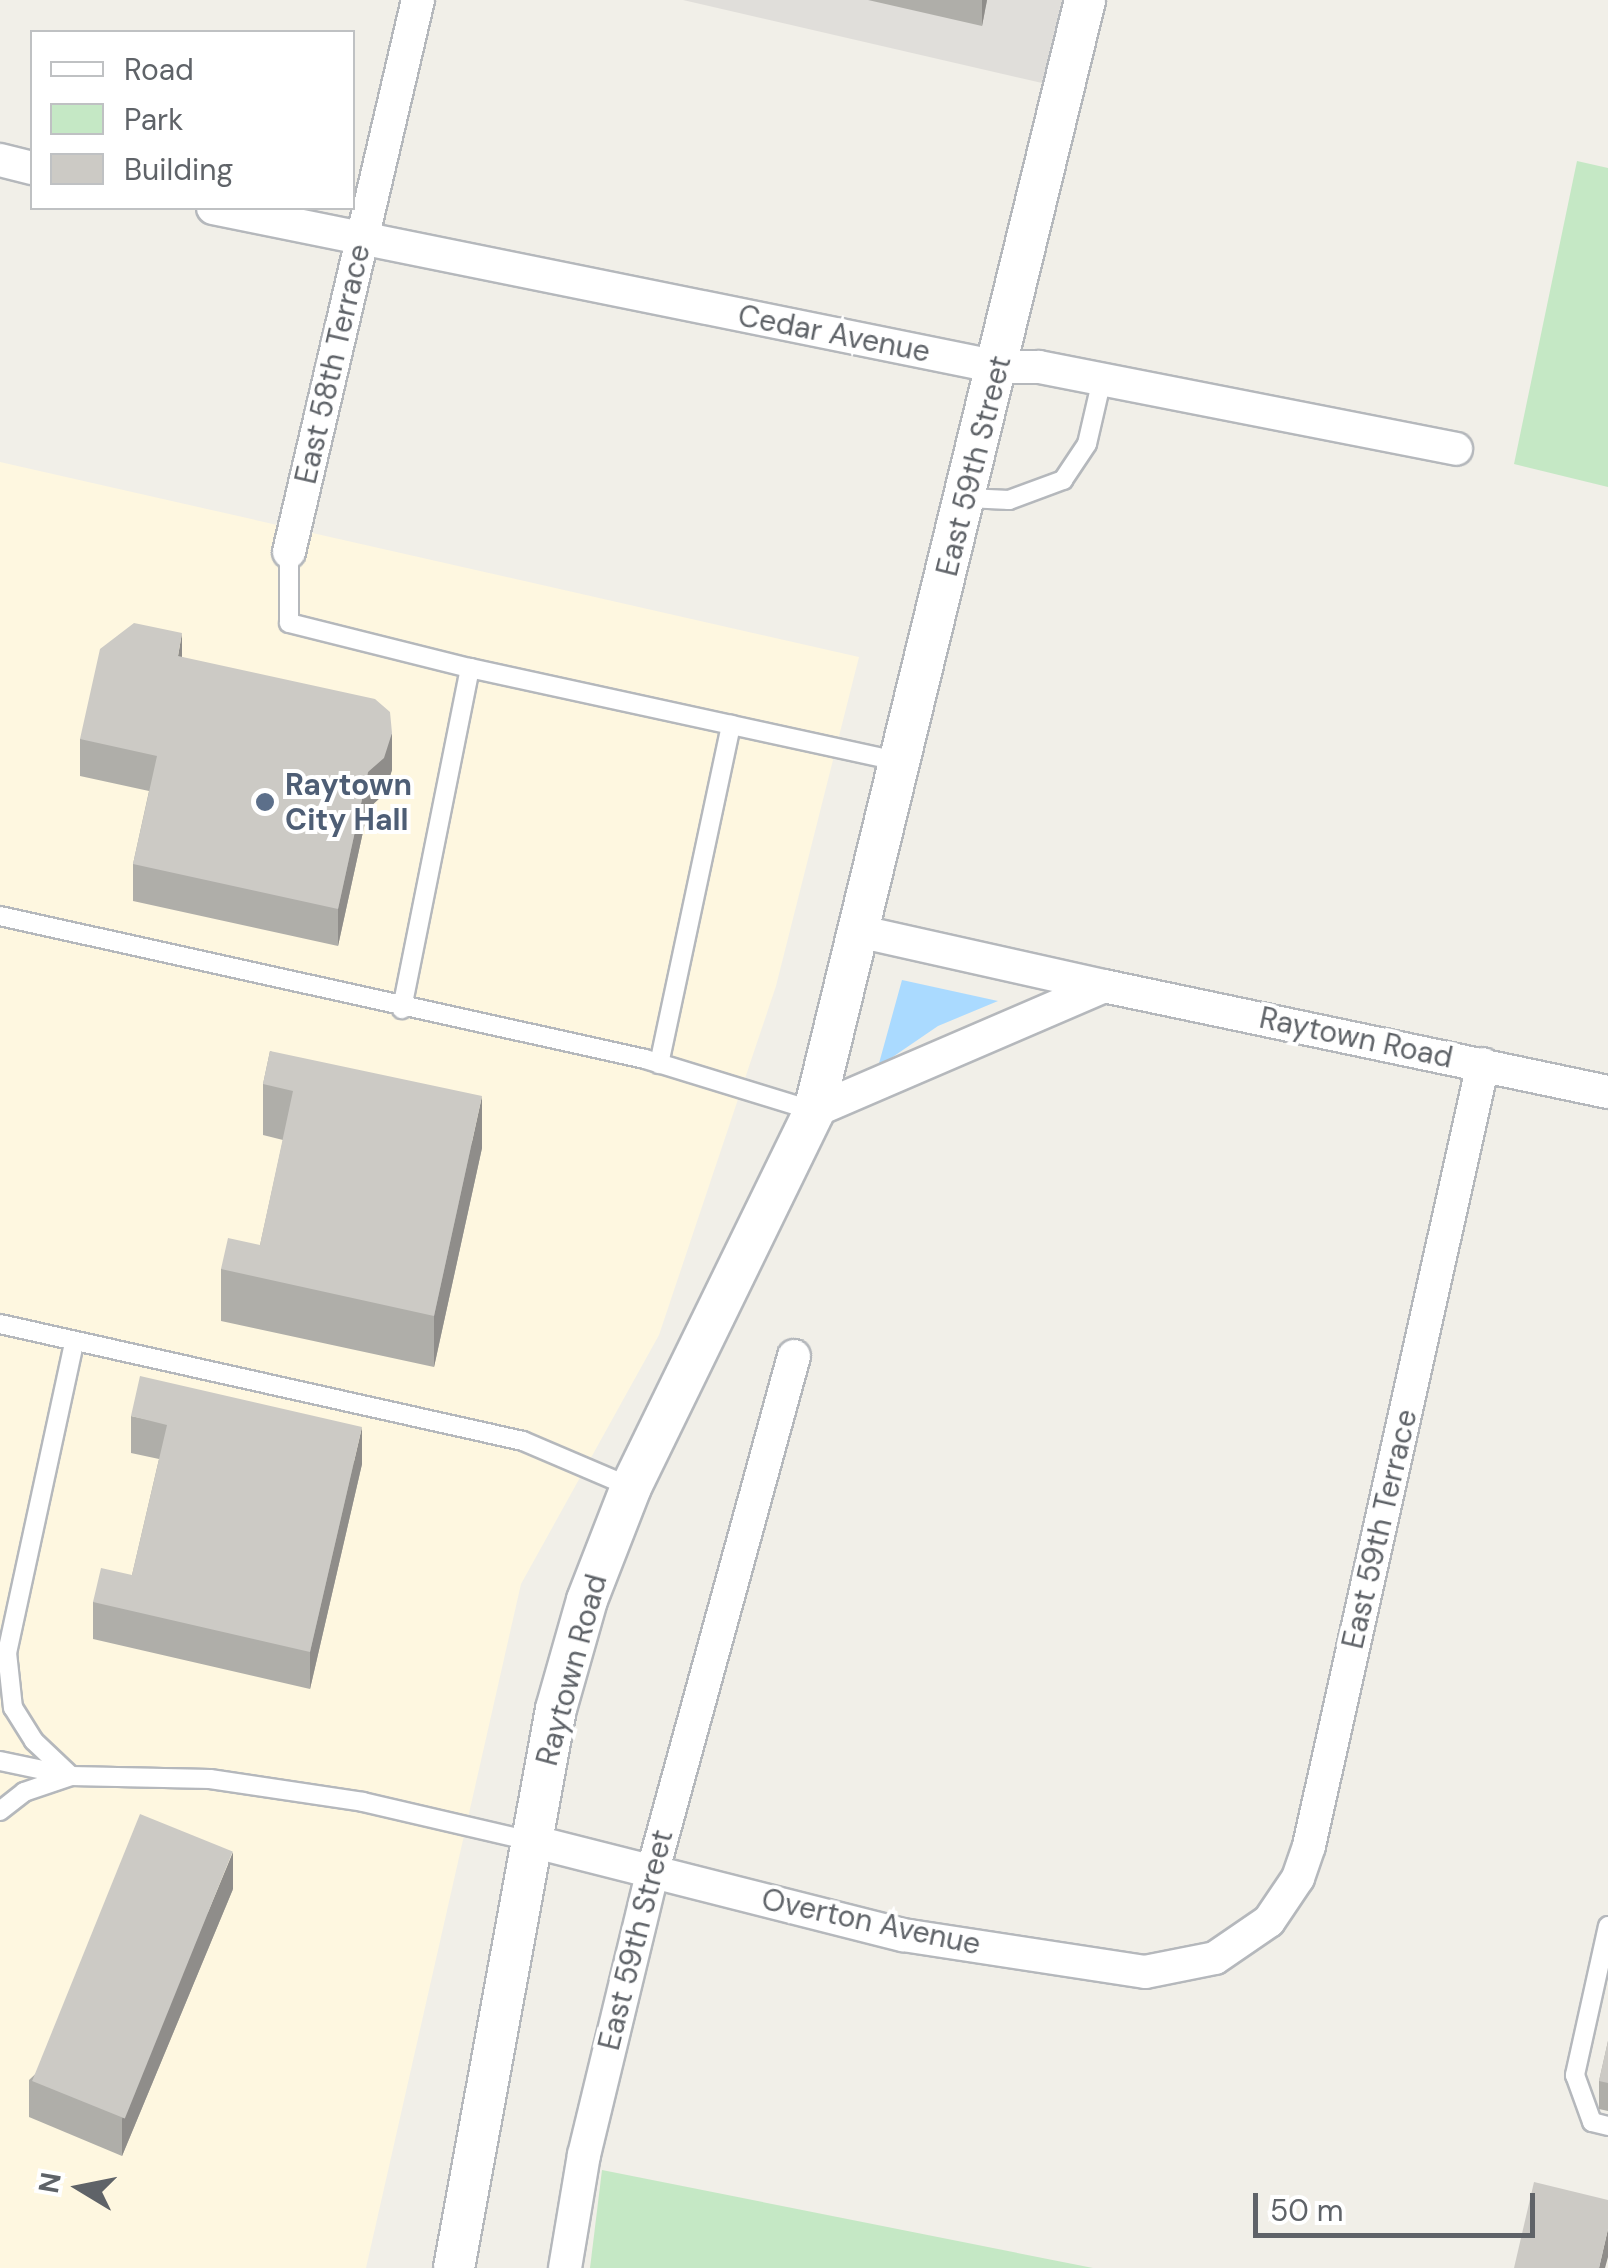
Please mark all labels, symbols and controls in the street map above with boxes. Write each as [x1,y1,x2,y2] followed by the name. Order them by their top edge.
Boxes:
[30,30,355,210] legend
[124,50,194,89] text: Road
[124,100,183,139] text: Park
[124,150,233,189] text: Building
[288,241,378,487] street label: East 58th Terrace
[735,298,933,370] street label: Cedar Avenue
[929,352,1019,580] street label: East 59th Street
[285,767,412,838] place label: Raytown City Hall
[254,791,276,813] marker: Raytown City Hall
[1256,1000,1456,1076] street label: Raytown Road
[1335,1406,1425,1652] street label: East 59th Terrace
[529,1570,615,1770] street label: Raytown Road
[591,1826,681,2054] street label: East 59th Street
[758,1881,984,1963] street label: Overton Avenue
[30,2138,130,2238] north arrow
[30,2169,70,2196] text: N
[1258,2173,1540,2235] scale bar
[1270,2191,1344,2230] text: 50 m

